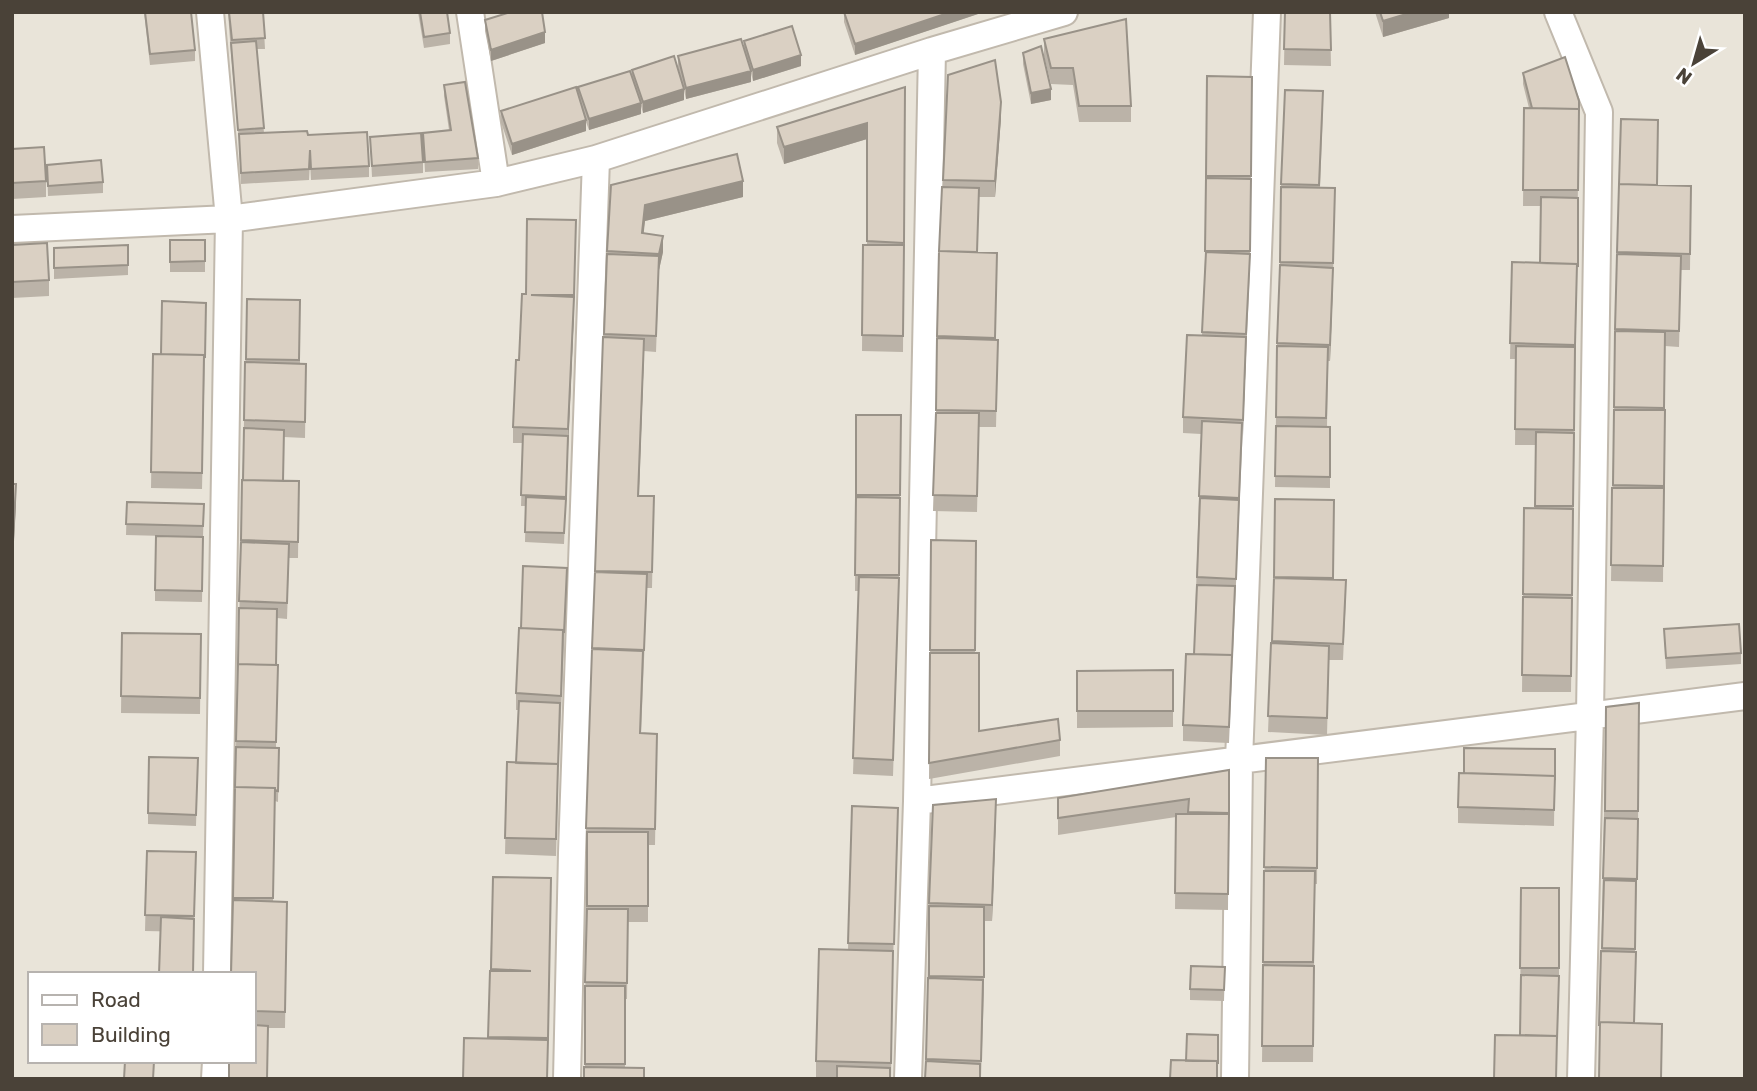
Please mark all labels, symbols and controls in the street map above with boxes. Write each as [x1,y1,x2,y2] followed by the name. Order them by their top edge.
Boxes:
[1659,28,1729,98] north arrow
[1672,63,1696,89] text: N
[28,972,256,1063] legend
[91,987,141,1012] text: Road
[91,1022,171,1047] text: Building

